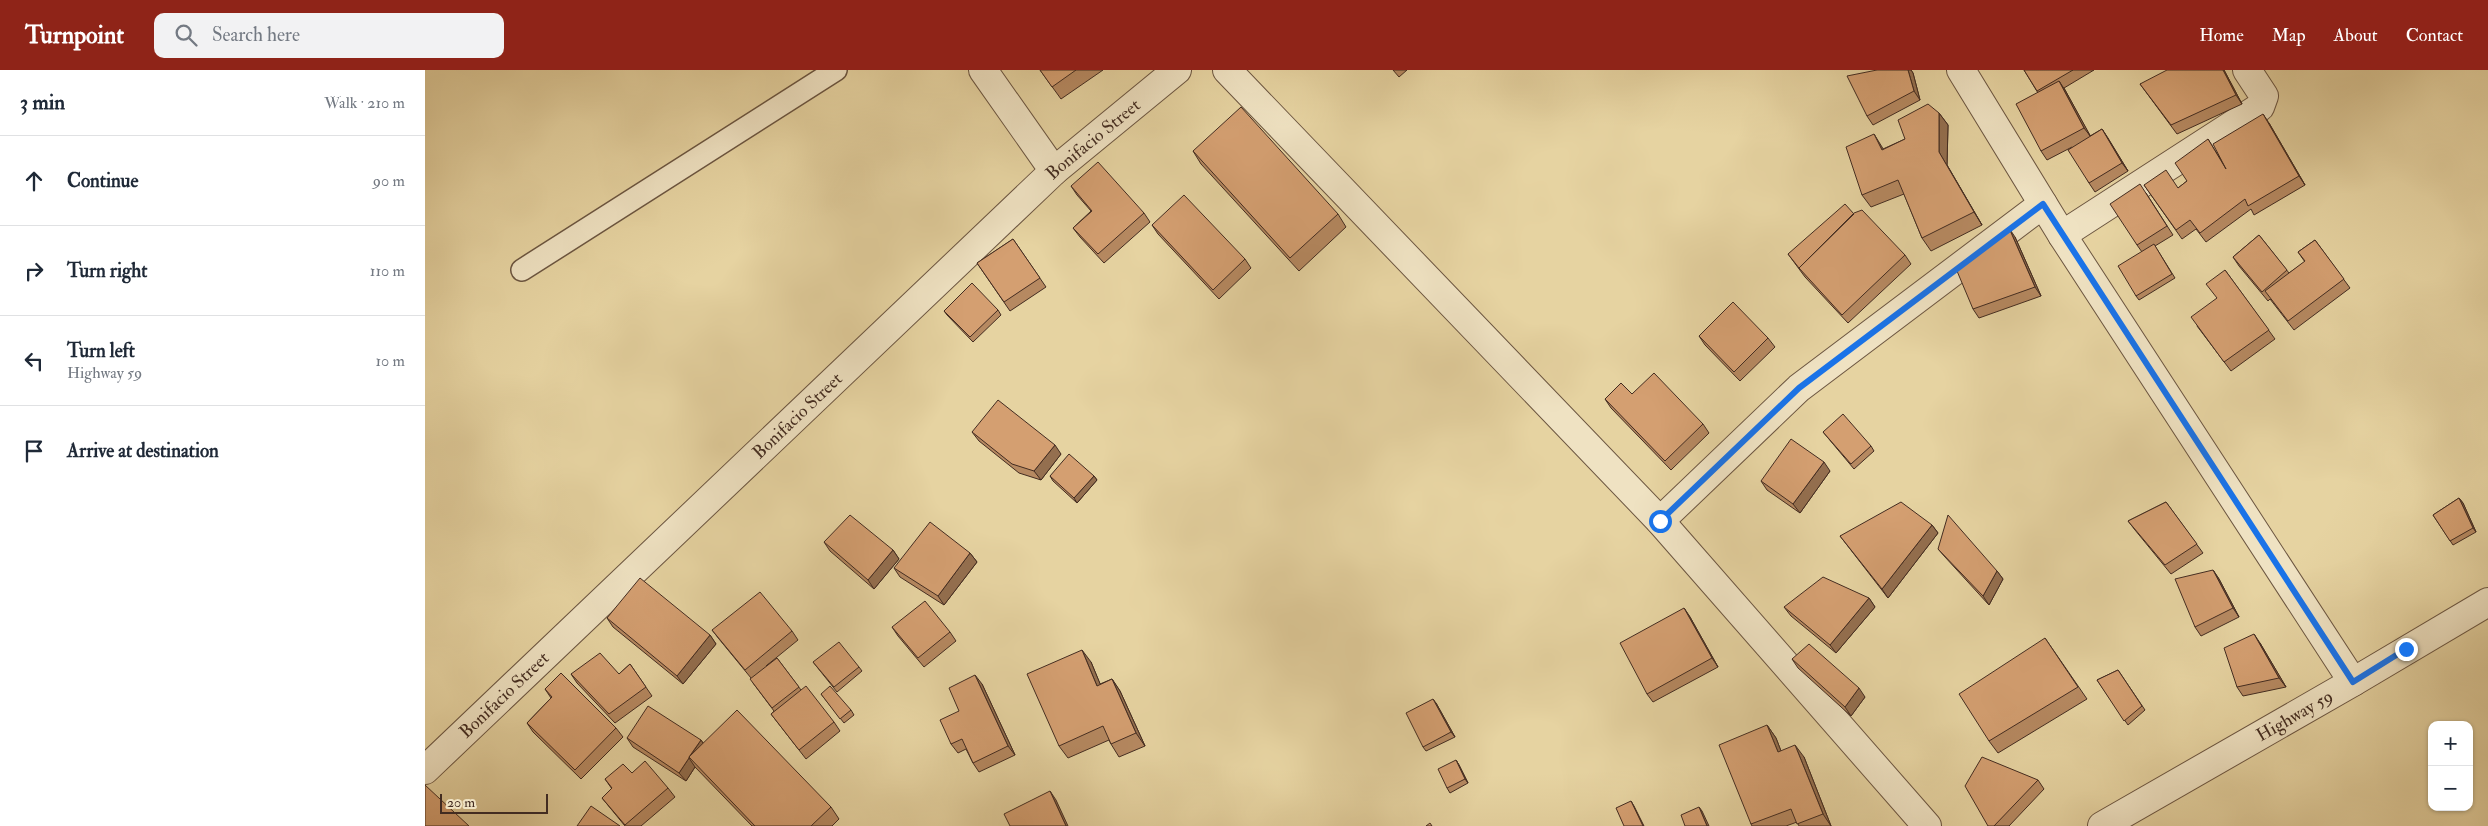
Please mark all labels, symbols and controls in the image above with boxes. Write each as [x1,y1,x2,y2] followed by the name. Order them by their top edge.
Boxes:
[154,13,504,58] search box
[25,20,124,51] text: Turnpoint
[172,21,200,49] icon: search
[212,23,300,47] text: Search here
[2199,24,2244,47] text: Home
[2272,24,2306,47] text: Map
[2334,24,2378,47] text: About
[2406,24,2463,47] text: Contact
[20,89,65,116] text: 3 min
[324,93,405,113] text: Walk · 210 m
[1041,93,1145,184] street label: Bonifacio Street
[20,167,48,195] icon: ahead
[67,169,138,193] text: Continue
[373,171,405,191] text: 90 m
[20,257,48,285] icon: right
[67,259,147,283] text: Turn right
[370,261,405,281] text: 110 m
[67,339,135,363] text: Turn left
[20,347,48,375] icon: left
[375,351,405,371] text: 10 m
[67,363,142,383] text: Highway 59
[747,367,847,464] street label: Bonifacio Street
[20,437,48,465] icon: arrive
[67,439,219,463] text: Arrive at destination
[1649,510,1672,533] route start
[2395,638,2418,661] route end
[454,647,554,743] street label: Bonifacio Street
[2252,684,2337,747] street label: Highway 59
[2428,721,2473,811] map controls
[2428,721,2473,766] button: +
[2428,766,2473,811] button: −
[440,791,547,814] scale bar
[447,794,475,811] text: 20 m

